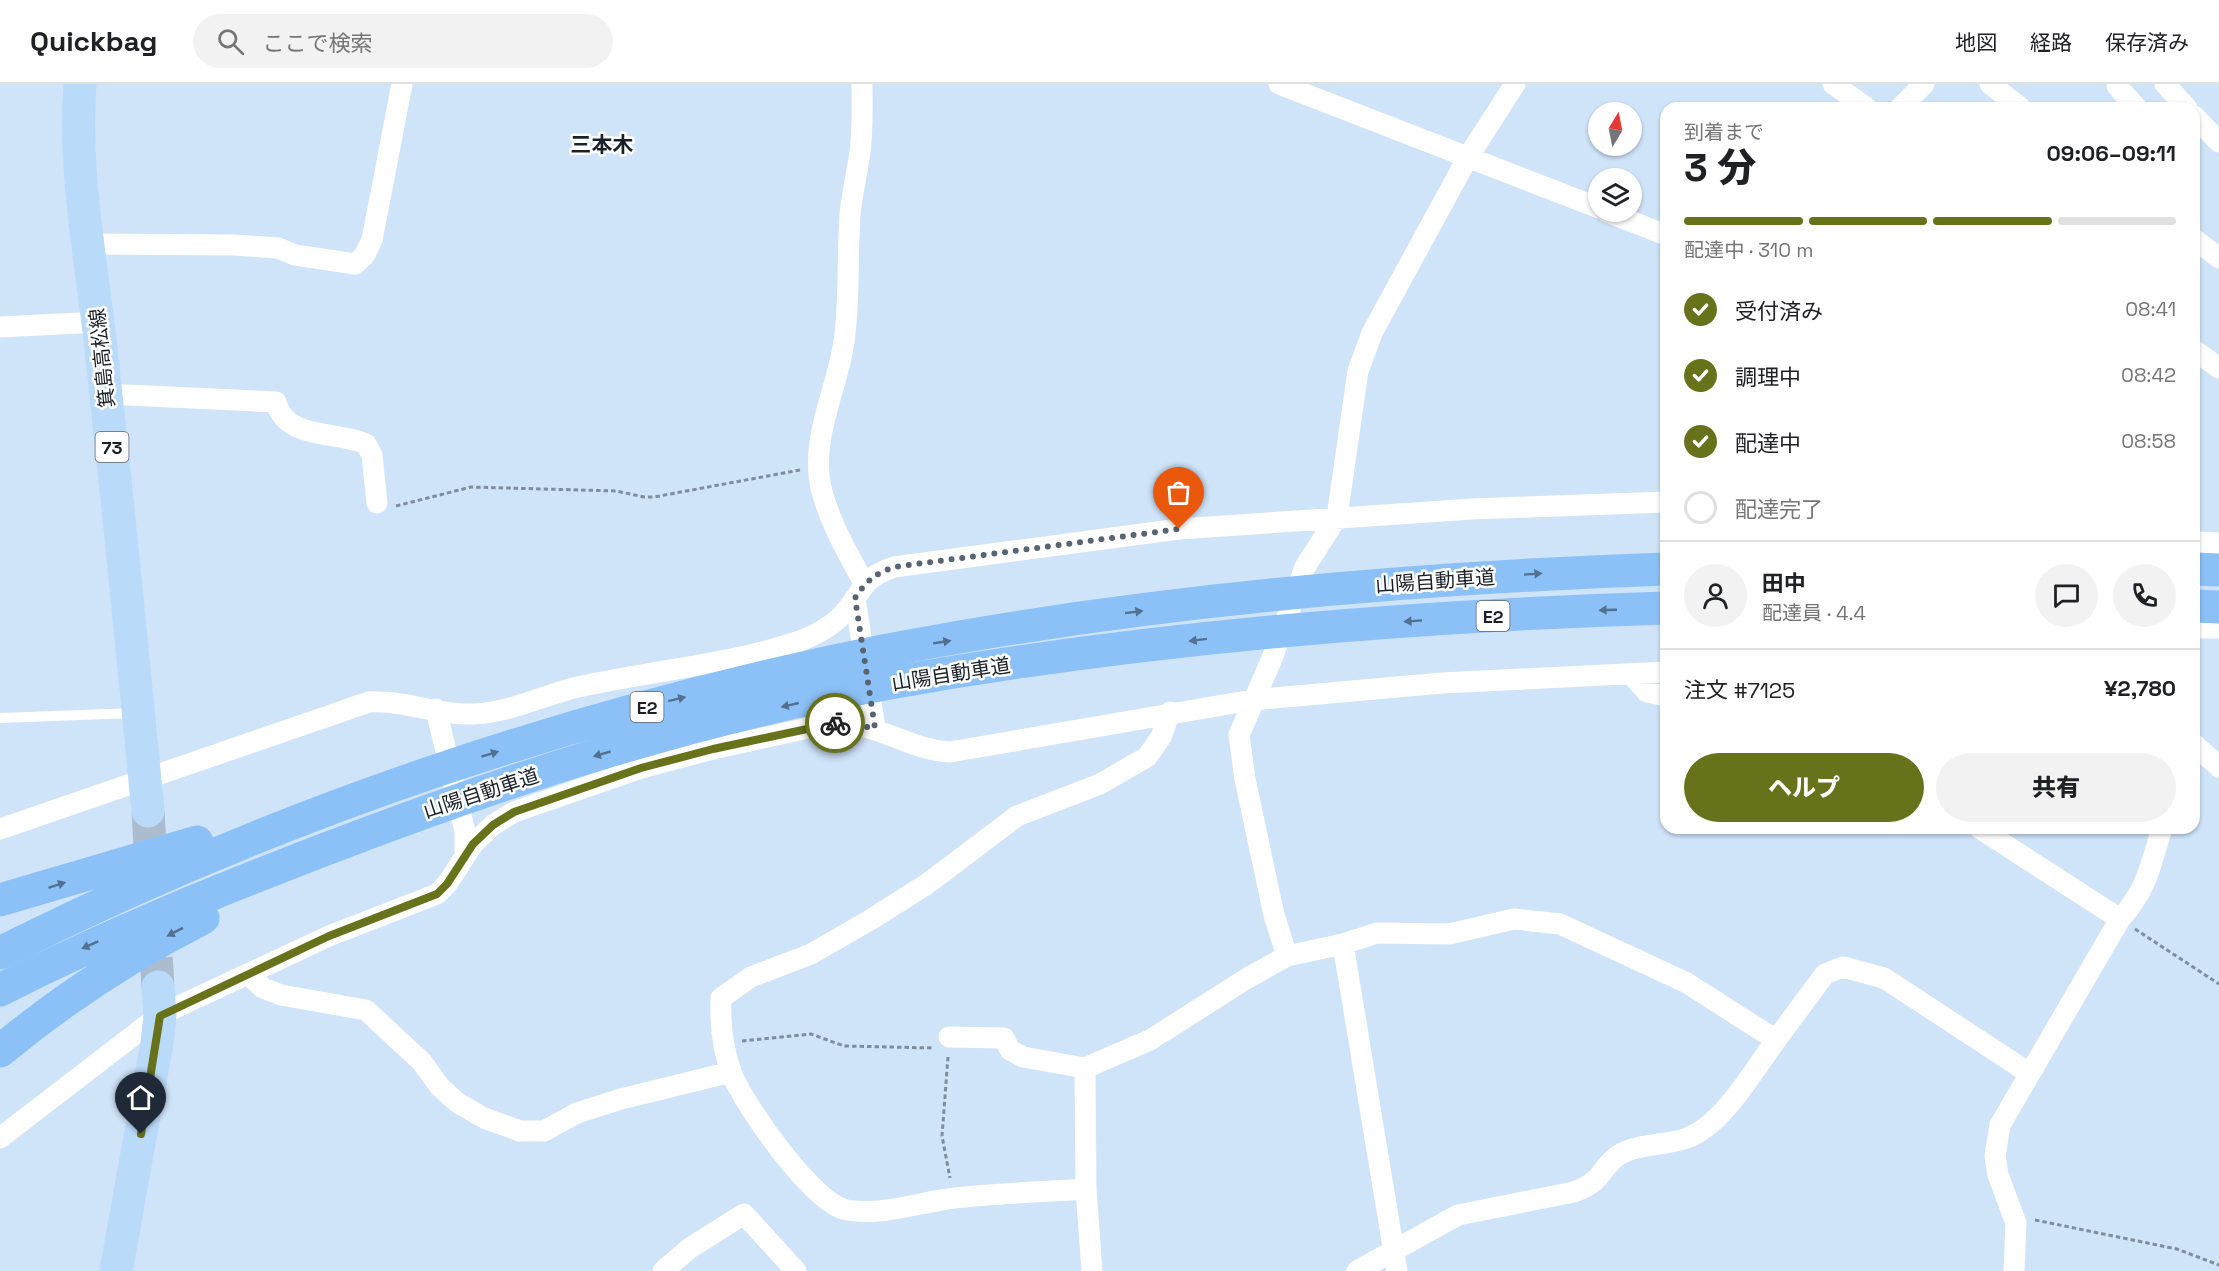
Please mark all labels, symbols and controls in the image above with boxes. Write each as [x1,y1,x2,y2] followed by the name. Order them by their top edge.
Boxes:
[193,14,613,68] search box
[30,23,157,59] text: Quickbag
[214,25,247,58] icon: search
[262,29,372,57] text: ここで検索
[1955,29,1997,56] text: 地図
[2030,29,2072,56] text: 経路
[2105,29,2189,56] text: 保存済み
[1588,102,1642,156] north arrow
[1588,102,1642,222] map controls
[1684,119,1764,145] text: 到着まで
[571,131,634,158] district label: 三本木
[2047,139,2176,167] text: 09:06–09:11
[1684,143,1757,192] text: 3 分
[1588,168,1642,222] button: layers
[1684,237,1813,263] text: 配達中 · 310 m
[1684,293,1717,326] icon: check
[2125,296,2176,322] text: 08:41
[1735,297,1823,325] text: 受付済み
[84,307,120,409] street label: 箕島高松線
[1684,359,1717,392] icon: check
[2121,362,2176,388] text: 08:42
[1735,363,1801,391] text: 調理中
[1684,425,1717,458] icon: check
[2121,428,2176,454] text: 08:58
[1735,429,1801,457] text: 配達中
[96,432,128,462] road number: 73
[1153,467,1204,529] pin
[1162,476,1195,509] icon: bag
[1735,495,1823,523] text: 配達完了
[1374,564,1496,598] street label: 山陽自動車道
[1684,564,1747,627] button: person
[2035,564,2098,627] button: chat
[2113,564,2176,627] button: phone
[1524,569,1543,579] one-way arrow
[1762,569,1806,597] text: 田中
[1762,600,1866,626] text: 配達員 · 4.4
[1476,601,1510,631] road number: E2
[1599,605,1618,614] one-way arrow
[1125,607,1144,617] one-way arrow
[1404,616,1423,626] one-way arrow
[1188,636,1207,645] one-way arrow
[932,637,951,646] one-way arrow
[890,652,1012,696] street label: 山陽自動車道
[2104,674,2176,702] text: ¥2,780
[1684,676,1795,704] text: 注文 #7125
[630,692,664,722] road number: E2
[805,693,865,753] courier
[668,694,686,704] one-way arrow
[781,701,800,710] one-way arrow
[819,707,852,740] icon: bike
[481,749,499,758] one-way arrow
[593,750,611,759] one-way arrow
[1684,753,1924,822] button: ヘルプ
[1936,753,2176,822] button: 共有
[420,762,542,824] street label: 山陽自動車道
[48,879,66,889] one-way arrow
[167,927,184,936] one-way arrow
[82,940,99,949] one-way arrow
[115,1072,166,1134] pin
[124,1081,157,1114] icon: home

